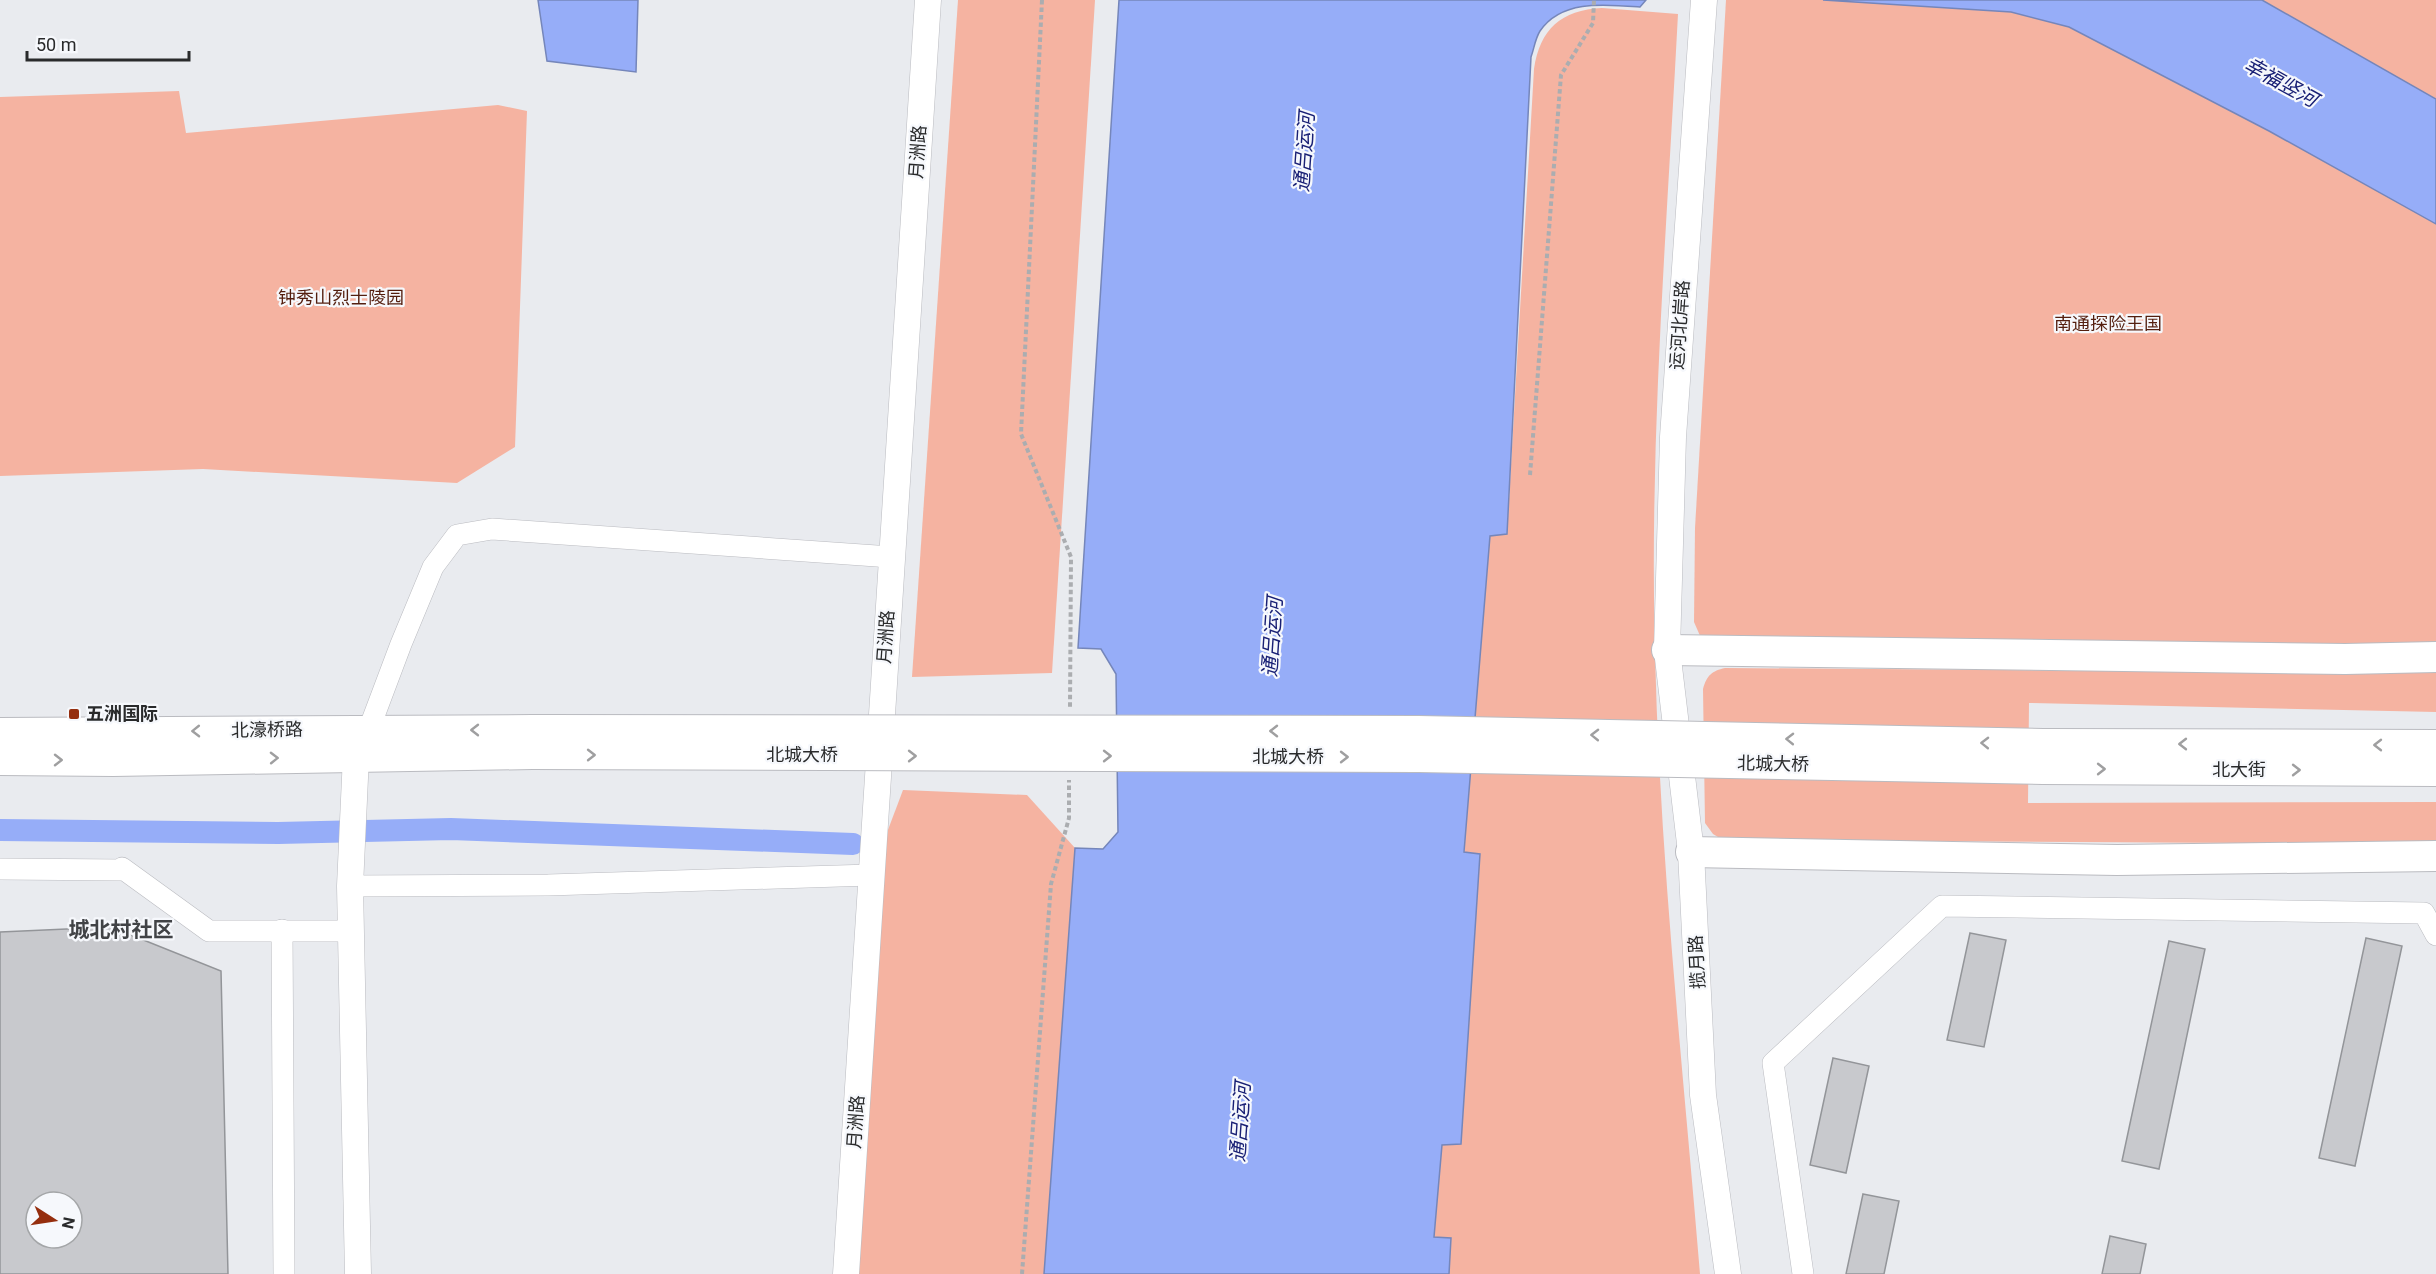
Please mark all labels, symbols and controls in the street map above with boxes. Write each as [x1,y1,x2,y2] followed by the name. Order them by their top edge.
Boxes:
[27,24,189,62] scale bar
[36,34,76,55] text: 50 m
[2240,52,2325,114] water label: 幸福竖河
[1289,107,1319,193] water label: 通吕运河
[905,124,930,180] street label: 月洲路
[1666,279,1693,371] street label: 运河北岸路
[278,287,404,308] park label: 钟秀山烈士陵园
[2054,313,2162,334] park label: 南通探险王国
[1257,592,1287,678] water label: 通吕运河
[873,609,898,665] street label: 月洲路
[86,703,158,724] place label: 五洲国际
[67,707,81,721] marker: 五洲国际
[231,718,303,741] street label: 北濠桥路
[470,724,479,736] one-way arrow
[191,725,200,737] one-way arrow
[1269,725,1278,737] one-way arrow
[1590,729,1599,741] one-way arrow
[1785,733,1794,745] one-way arrow
[1980,737,1989,749] one-way arrow
[2178,738,2187,750] one-way arrow
[2373,739,2382,751] one-way arrow
[766,744,838,765] street label: 北城大桥
[1252,746,1324,767] street label: 北城大桥
[586,748,595,761] one-way arrow
[907,750,916,762] one-way arrow
[1102,750,1111,762] one-way arrow
[1339,751,1348,763] one-way arrow
[270,752,279,764] one-way arrow
[1737,752,1809,775] street label: 北城大桥
[54,754,63,766] one-way arrow
[2212,759,2266,780] street label: 北大街
[2097,763,2106,775] one-way arrow
[2292,764,2301,776] one-way arrow
[69,918,174,942] district label: 城北村社区
[1685,935,1708,990] street label: 揽月路
[1225,1077,1255,1163] water label: 通吕运河
[843,1094,868,1150] street label: 月洲路
[24,1190,84,1250] north arrow
[58,1216,79,1231] text: N

